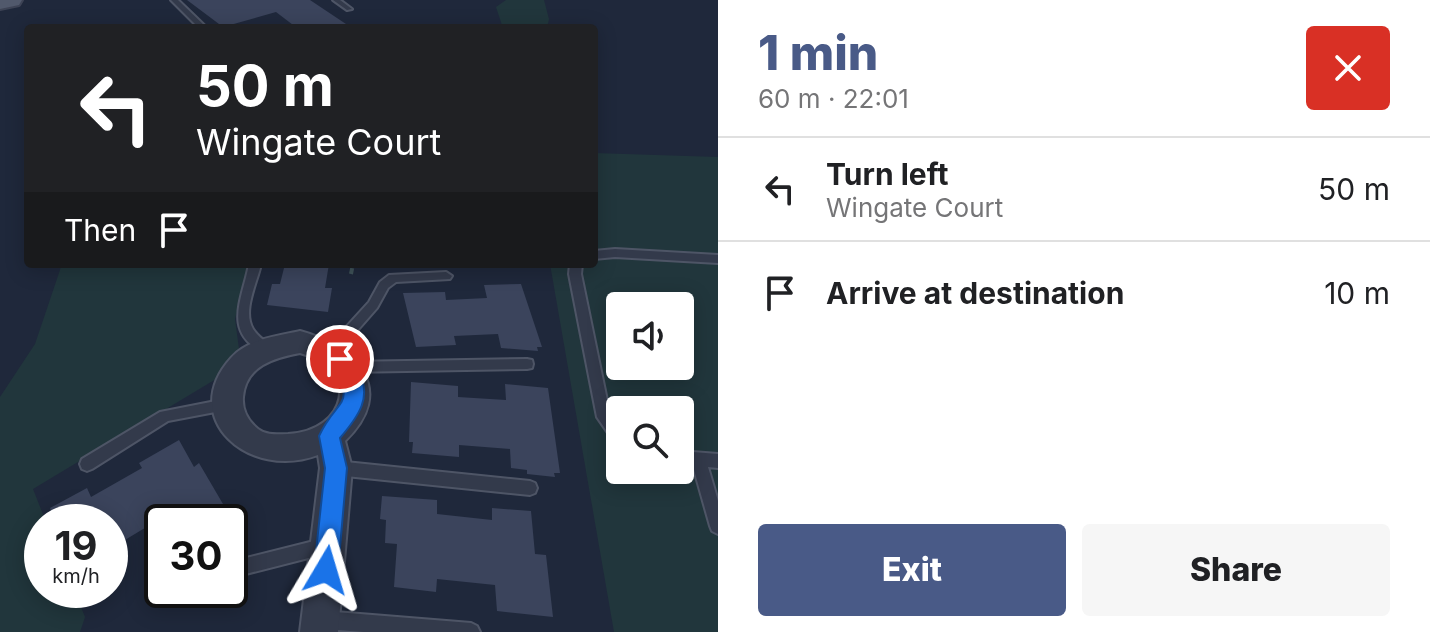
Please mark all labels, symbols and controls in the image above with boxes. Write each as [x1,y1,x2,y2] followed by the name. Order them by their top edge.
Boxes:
[758,23,878,82] text: 1 min
[1306,26,1390,110] button: close
[196,52,334,120] text: 50 m
[64,56,168,160] icon: left
[758,83,909,114] text: 60 m · 22:01
[196,120,441,164] text: Wingate Court
[826,156,948,192] text: Turn left
[758,167,802,211] icon: left
[1318,171,1390,207] text: 50 m
[826,192,1003,223] text: Wingate Court
[152,208,196,252] icon: arrive
[64,212,136,248] text: Then
[758,271,802,315] icon: arrive
[826,275,1124,311] text: Arrive at destination
[1324,275,1390,311] text: 10 m
[606,292,694,484] map controls
[606,292,694,380] button: sound
[306,325,374,393] pin
[318,337,362,381] icon: arrive
[606,396,694,484] button: search
[144,504,248,608] speed limit sign: 30
[54,521,98,570] text: 19
[758,524,1066,616] button: Exit
[1082,524,1390,616] button: Share
[284,528,368,612] position arrow
[52,564,100,588] text: km/h

